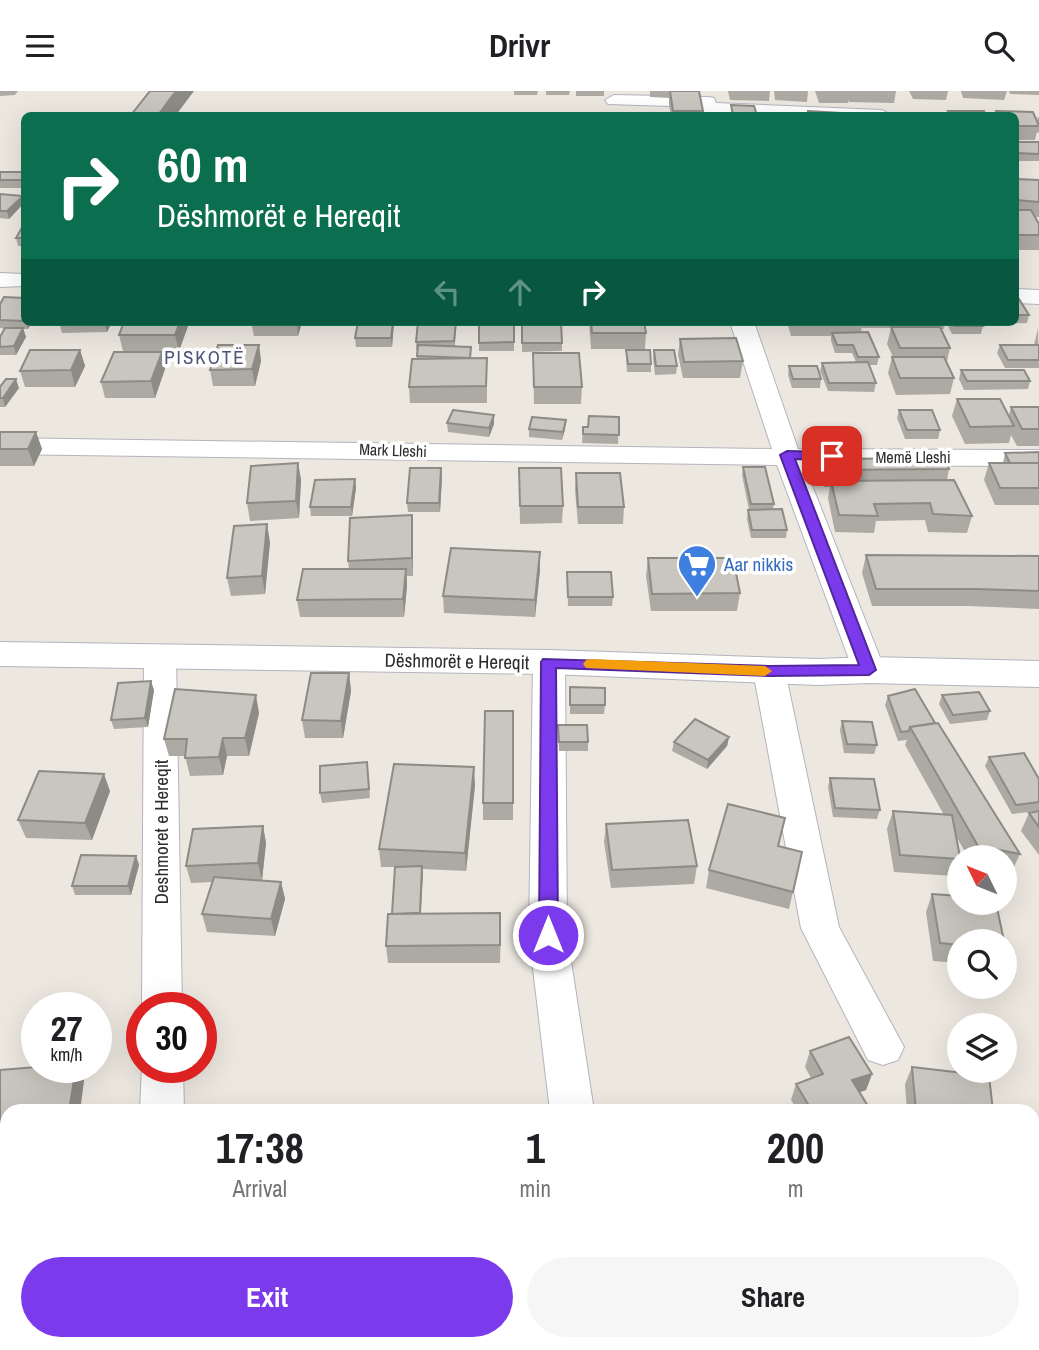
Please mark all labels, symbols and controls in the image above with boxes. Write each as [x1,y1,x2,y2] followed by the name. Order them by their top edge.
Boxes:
[489,24,550,67] text: Drivr
[21,27,59,65] icon: menu
[980,27,1018,65] icon: search
[157,131,249,197] text: 60 m
[42,140,133,231] icon: right
[157,194,401,237] text: Dëshmorët e Hereqit
[428,273,466,311] icon: left
[501,273,539,311] icon: ahead
[574,273,612,311] icon: right
[164,344,246,370] district label: PISKOTË
[802,426,862,486] pin
[813,437,851,475] icon: arrive
[359,438,427,462] street label: Mark Lleshi
[875,446,951,468] street label: Memë Lleshi
[676,543,718,598] supermarket icon: Aar nikkis
[723,551,793,577] place label: Aar nikkis
[384,647,530,675] street label: Dëshmorët e Hereqit
[148,759,174,904] street label: Deshmoret e Hereqit
[947,845,1017,915] north arrow
[947,845,1017,1083] map controls
[511,898,585,972] position arrow
[947,929,1017,999] button: search
[126,992,217,1083] speed limit sign: 30
[51,1005,82,1052] text: 27
[947,1013,1017,1083] button: layers
[51,1042,83,1067] text: km/h
[216,1120,304,1176] text: 17:38
[526,1120,545,1176] text: 1
[767,1120,824,1176] text: 200
[233,1173,287,1204] text: Arrival
[520,1173,551,1204] text: min
[788,1173,803,1204] text: m
[21,1257,513,1337] button: Exit
[527,1257,1019,1337] button: Share

